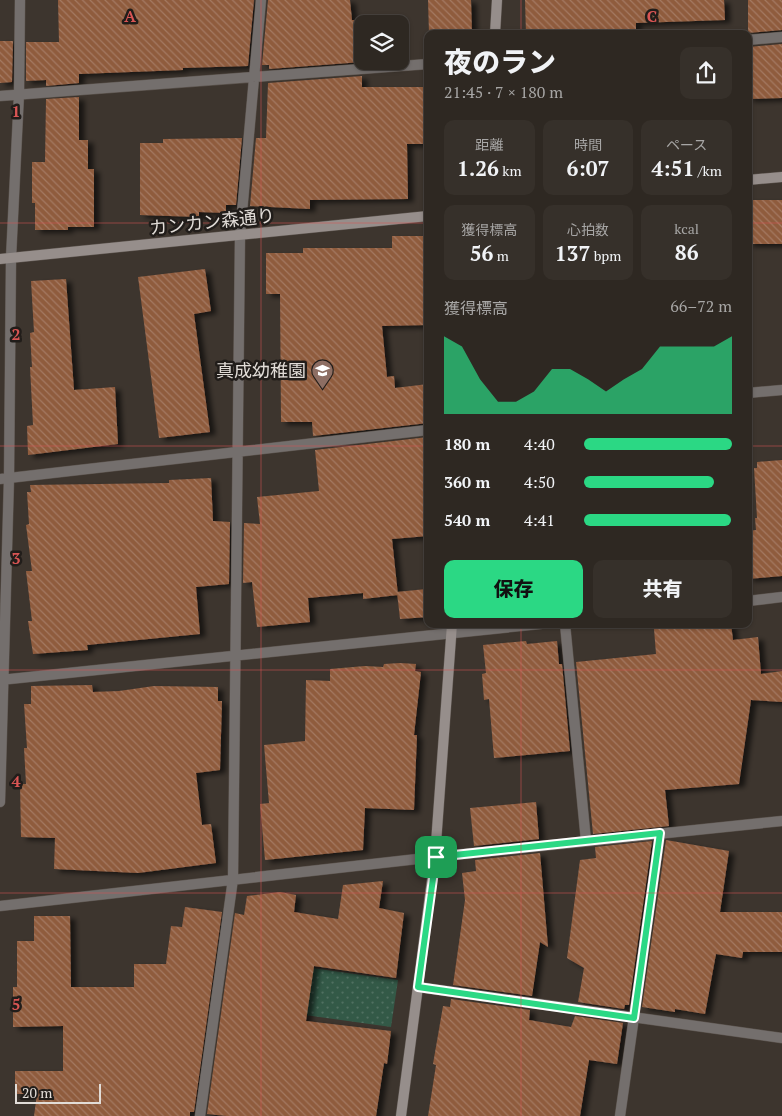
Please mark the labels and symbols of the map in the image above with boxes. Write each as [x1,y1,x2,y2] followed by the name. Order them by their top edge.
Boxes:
[124,5,136,27] text: A
[647,5,657,27] text: C
[11,100,21,122] text: 1
[148,202,276,240] street label: カンカン森通り
[11,323,21,345] text: 2
[216,358,306,382] place label: 真成幼稚園
[310,358,334,389] school or university icon: 真成幼稚園
[11,547,21,569] text: 3
[11,770,21,792] text: 4
[415,836,457,878] pin
[11,993,21,1015] text: 5
[15,1081,101,1104] scale bar

